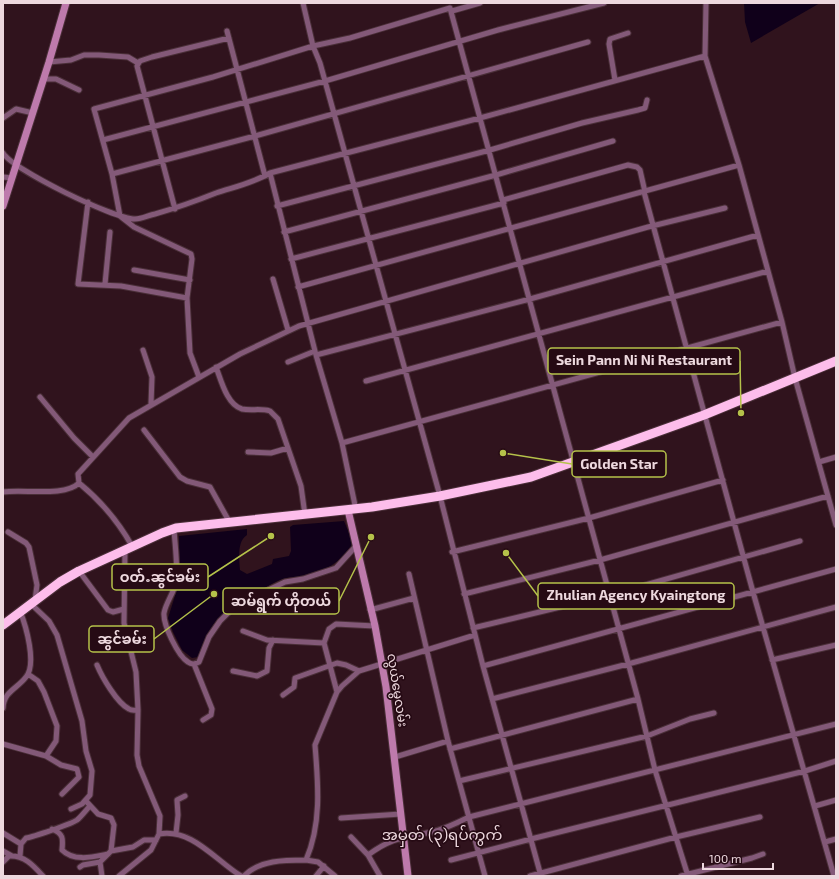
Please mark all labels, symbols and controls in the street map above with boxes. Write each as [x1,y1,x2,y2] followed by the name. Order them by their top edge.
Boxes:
[548,348,740,374] callout: Sein Pann Ni Ni Restaurant
[556,351,732,368] text: Sein Pann Ni Ni Restaurant
[572,451,666,477] callout: Golden Star
[580,455,658,472] text: Golden Star
[112,564,208,590] callout: ဝတ်ႉၼွင်ၶမ်း
[120,567,200,589] text: ဝတ်ႉၼွင်ၶမ်း
[538,583,734,609] callout: Zhulian Agency Kyaingtong
[547,586,725,603] text: Zhulian Agency Kyaingtong
[223,588,339,614] callout: ဆမ်ရွက် ဟိုတယ်
[231,591,331,613] text: ဆမ်ရွက် ဟိုတယ်
[89,626,154,652] callout: ၼွင်ၶမ်း
[97,629,147,651] text: ၼွင်ၶမ်း
[381,652,412,728] street label: လွယ်မွေလမ်း
[382,825,502,847] district label: အမှတ် (၃)ရပ်ကွက်
[703,845,773,871] scale bar
[709,851,741,865] text: 100 m

